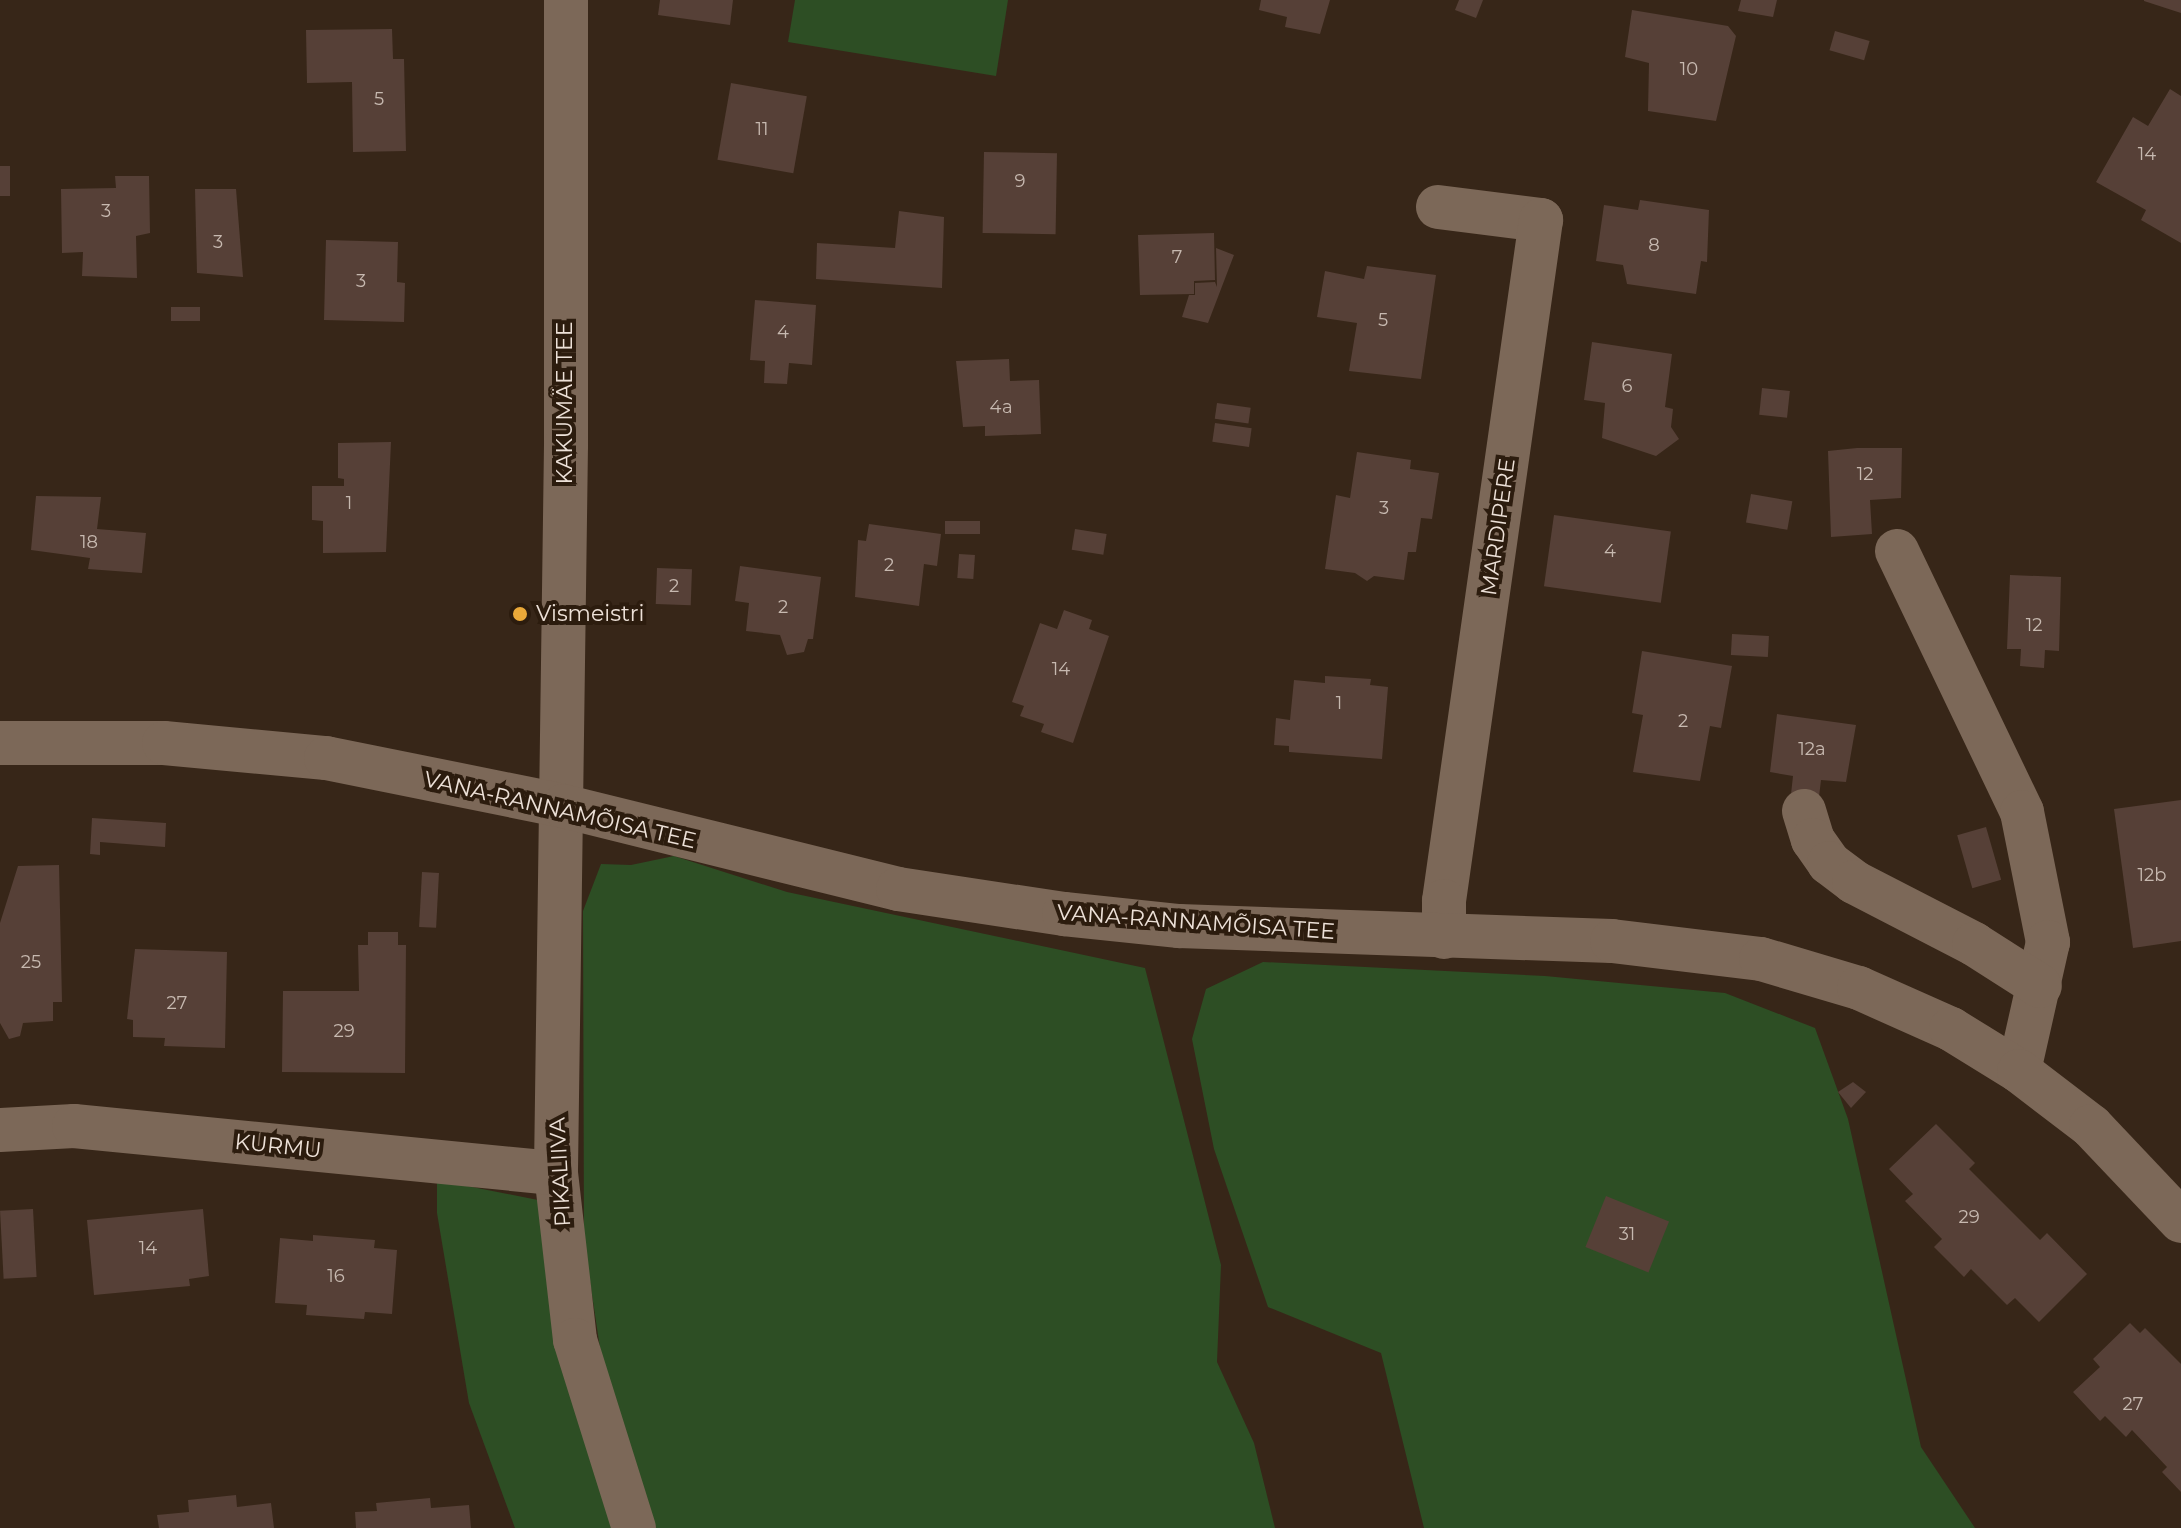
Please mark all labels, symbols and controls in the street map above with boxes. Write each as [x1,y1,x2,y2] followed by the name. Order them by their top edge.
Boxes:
[1680,58,1698,80] house number: 10
[374,88,384,110] house number: 5
[756,118,768,140] house number: 11
[2138,143,2156,165] house number: 14
[1015,170,1025,192] house number: 9
[101,200,111,222] house number: 3
[213,231,223,253] house number: 3
[1648,234,1660,256] house number: 8
[1172,246,1182,268] house number: 7
[356,270,366,292] house number: 3
[1378,309,1388,331] house number: 5
[777,321,789,343] house number: 4
[552,322,578,484] street label: KAKUMÄE TEE
[1622,375,1632,397] house number: 6
[989,396,1013,418] house number: 4a
[1475,457,1521,597] street label: MARDIPERE
[1857,463,1873,485] house number: 12
[346,492,352,514] house number: 1
[1379,497,1389,519] house number: 3
[80,531,98,553] house number: 18
[1604,540,1616,562] house number: 4
[884,554,894,576] house number: 2
[669,575,679,597] house number: 2
[778,596,788,618] house number: 2
[536,601,644,627] place label: Vismeistri
[511,605,529,623] marker: Vismeistri
[2026,614,2042,636] house number: 12
[1052,658,1070,680] house number: 14
[1336,692,1342,714] house number: 1
[1678,710,1688,732] house number: 2
[1798,738,1826,760] house number: 12a
[421,766,699,854] street label: VANA-RANNAMÕISA TEE
[2138,864,2166,886] house number: 12b
[1056,899,1336,945] street label: VANA-RANNAMÕISA TEE
[21,951,41,973] house number: 25
[167,992,187,1014] house number: 27
[333,1020,355,1042] house number: 29
[544,1117,576,1227] street label: PIKALIIVA
[233,1128,323,1164] street label: KURMU
[1958,1206,1980,1228] house number: 29
[1619,1223,1635,1245] house number: 31
[139,1237,157,1259] house number: 14
[327,1265,345,1287] house number: 16
[2123,1393,2143,1415] house number: 27

